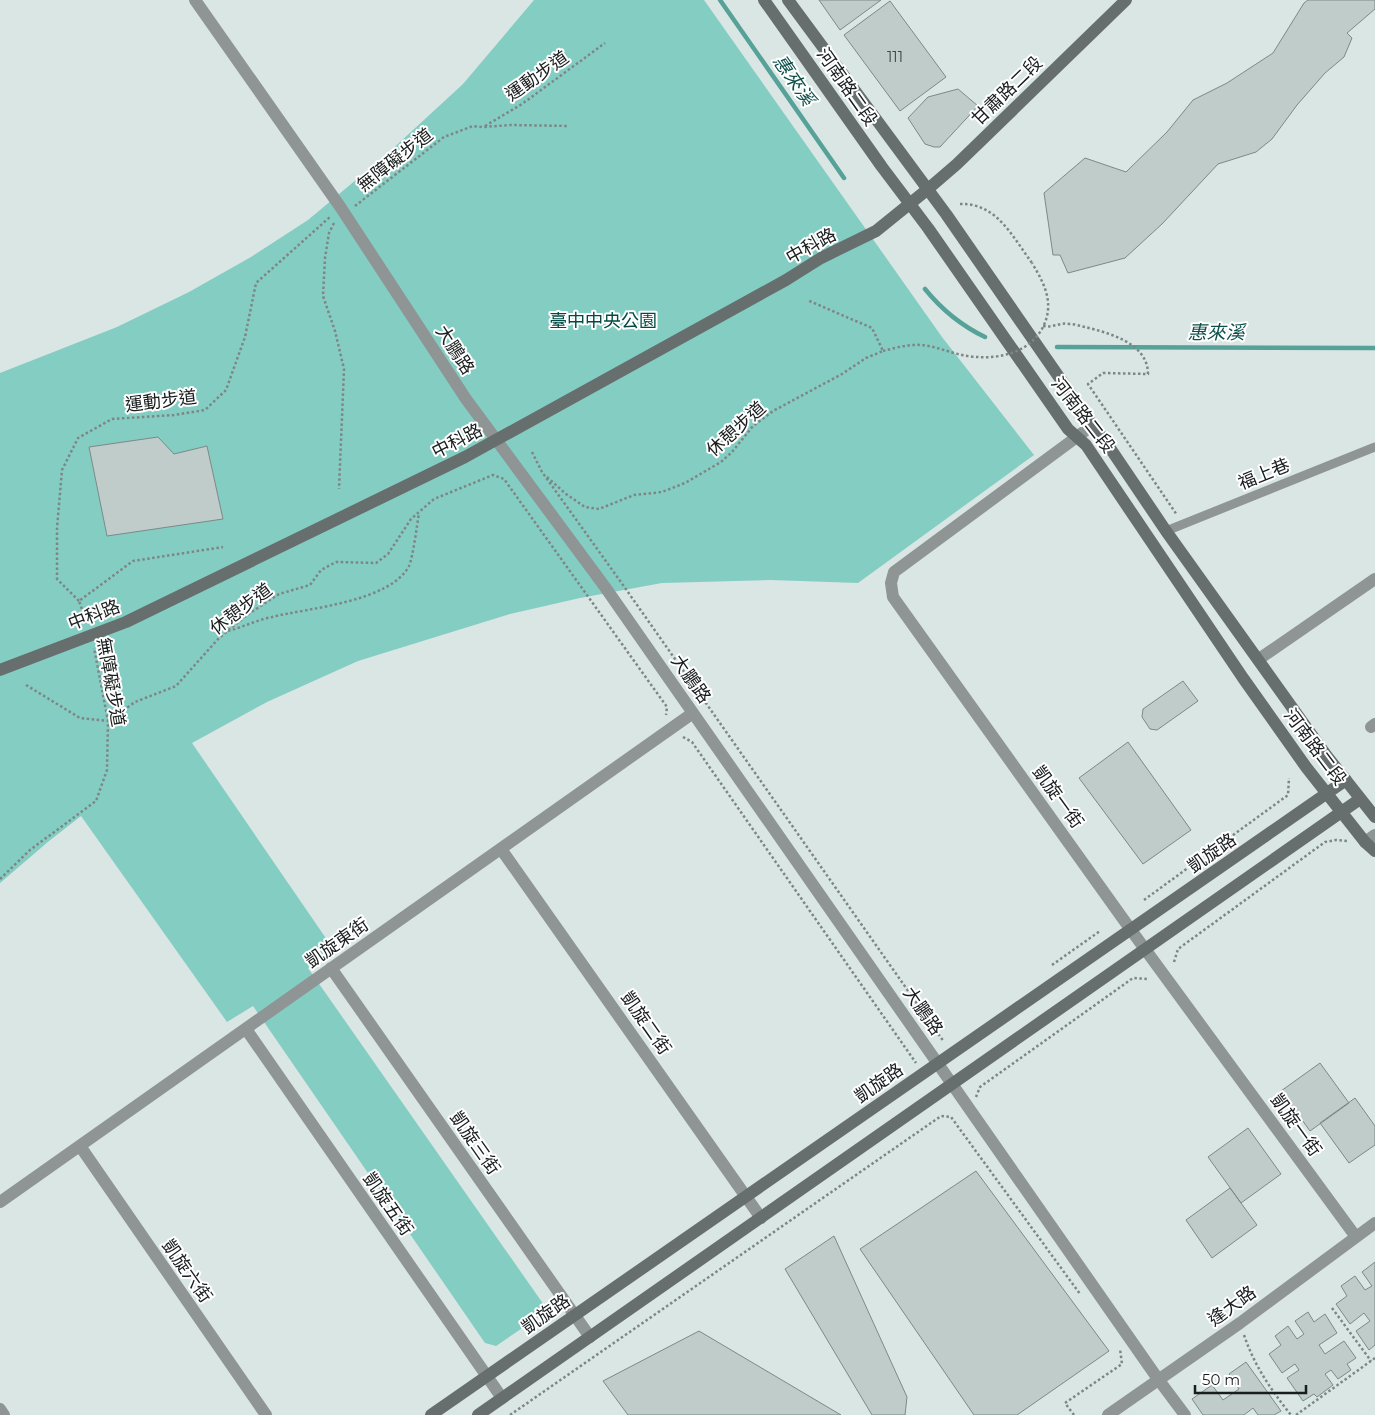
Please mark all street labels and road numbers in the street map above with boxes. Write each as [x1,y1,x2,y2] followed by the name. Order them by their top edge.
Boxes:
[812,44,882,130] street label: 河南路二段
[501,46,573,106] street label: 運動步道
[967,52,1047,130] street label: 甘肅路二段
[353,124,437,196] street label: 無障礙步道
[782,223,840,269] street label: 中科路
[431,321,479,379] street label: 大鵬路
[1047,373,1119,457] street label: 河南路二段
[124,386,198,416] street label: 運動步道
[702,397,770,461] street label: 休憩步道
[428,419,486,463] street label: 中科路
[1235,454,1293,494] street label: 福上巷
[206,579,276,639] street label: 休憩步道
[65,595,123,635] street label: 中科路
[92,636,130,728] street label: 無障礙步道
[667,651,715,707] street label: 大鵬路
[1279,704,1351,790] street label: 河南路二段
[1028,761,1088,833] street label: 凱旋一街
[1184,829,1240,877] street label: 凱旋路
[301,913,373,973] street label: 凱旋東街
[899,983,947,1039] street label: 大鵬路
[616,987,676,1059] street label: 凱旋二街
[851,1059,907,1107] street label: 凱旋路
[1266,1089,1326,1161] street label: 凱旋一街
[445,1107,505,1179] street label: 凱旋三街
[358,1168,418,1240] street label: 凱旋五街
[157,1235,217,1307] street label: 凱旋六街
[1204,1281,1260,1331] street label: 逢大路
[518,1290,574,1338] street label: 凱旋路

